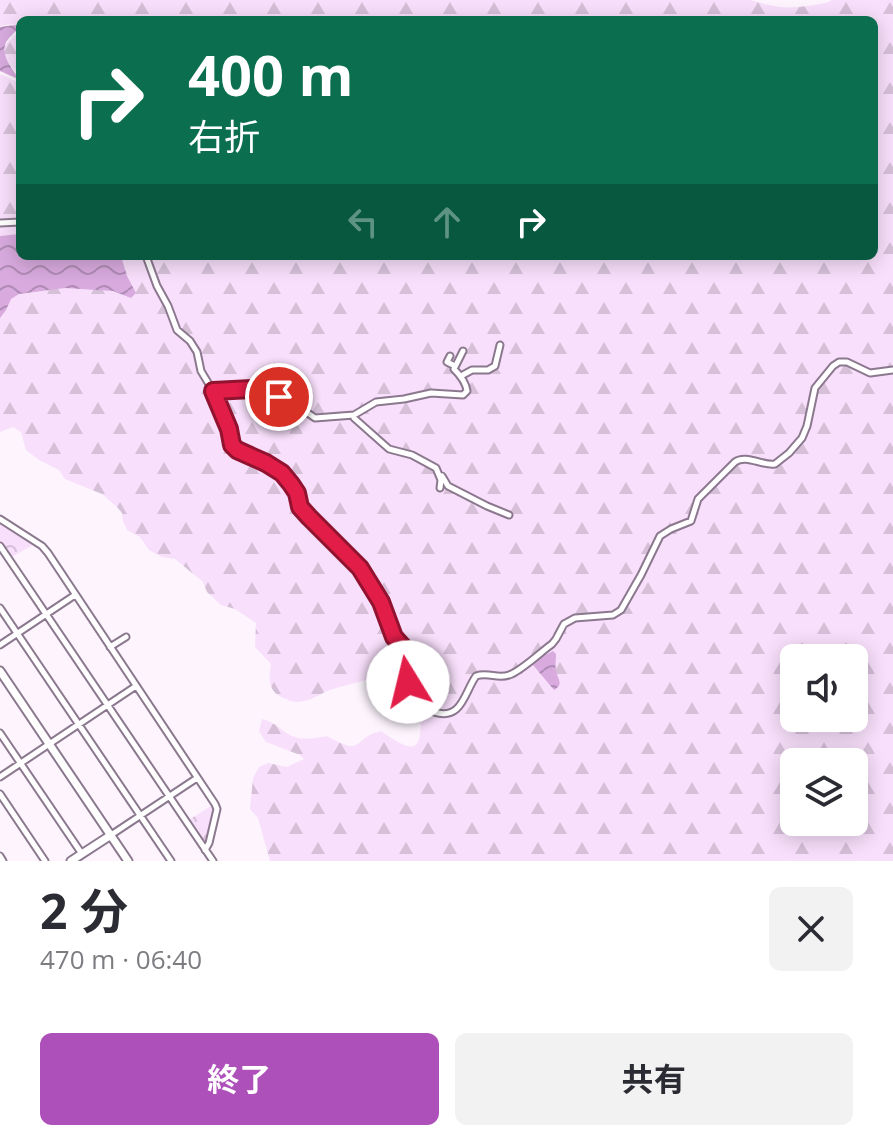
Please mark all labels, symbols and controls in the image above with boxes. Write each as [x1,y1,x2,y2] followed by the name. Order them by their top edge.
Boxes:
[188,36,354,112] text: 400 m
[56,48,160,152] icon: right
[188,112,260,161] text: 右折
[341,200,385,244] icon: left
[425,200,469,244] icon: ahead
[509,200,553,244] icon: right
[245,363,313,431] pin
[257,375,301,419] icon: arrive
[366,640,450,724] position arrow
[780,644,868,836] map controls
[780,644,868,732] button: sound
[780,748,868,836] button: layers
[40,878,128,943] text: 2 分
[769,887,853,971] button: close
[40,941,202,977] text: 470 m · 06:40
[40,1033,439,1125] button: 終了
[455,1033,853,1125] button: 共有

